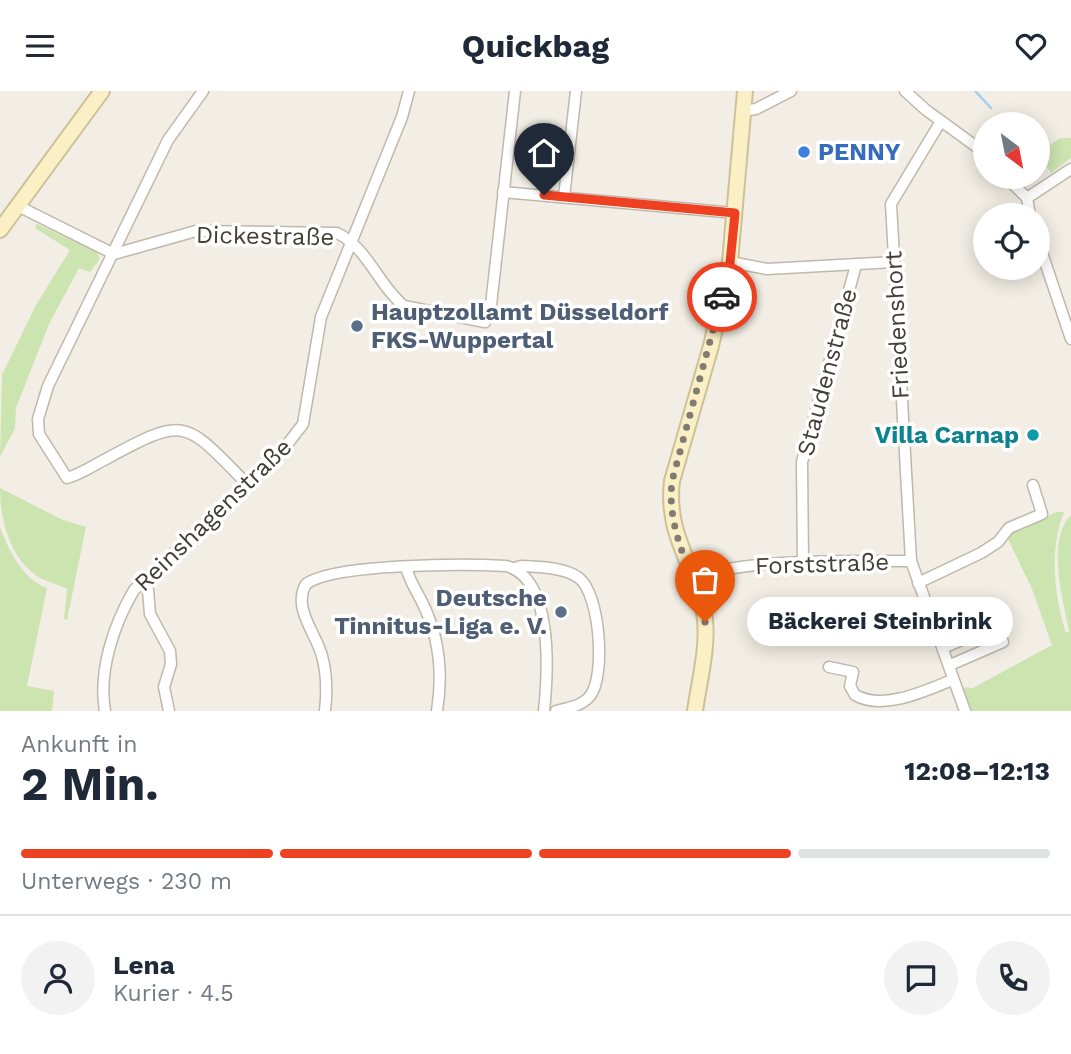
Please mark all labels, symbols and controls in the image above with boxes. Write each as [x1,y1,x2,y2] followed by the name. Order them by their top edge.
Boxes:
[21,27,59,65] icon: menu
[462,27,609,65] text: Quickbag
[1012,27,1050,65] icon: heart
[973,112,1050,189] north arrow
[973,112,1050,280] map controls
[514,123,574,195] pin
[525,134,563,172] icon: home
[818,138,901,166] place label: PENNY
[796,144,812,160] marker: PENNY
[973,203,1050,280] button: locate
[196,221,334,251] street label: Dickestraße
[879,250,915,400] street label: Friedenshort
[687,262,757,332] courier
[703,278,741,316] icon: car
[791,285,863,459] street label: Staudenstraße
[371,298,669,354] place label: Hauptzollamt Düsseldorf FKS-Wuppertal
[349,318,365,334] marker: Hauptzollamt Düsseldorf FKS-Wuppertal
[875,421,1019,449] place label: Villa Carnap
[1025,427,1041,443] marker: Villa Carnap
[129,433,297,597] street label: Reinshagenstraße
[754,548,890,580] street label: Forststraße
[675,550,735,622] pin
[686,561,724,599] icon: bag
[334,584,547,640] place label: Deutsche Tinnitus-Liga e. V.
[747,597,1013,647] callout: Bäckerei Steinbrink
[553,604,569,620] marker: Deutsche Tinnitus-Liga e. V.
[768,608,992,635] text: Bäckerei Steinbrink
[21,731,137,758] text: Ankunft in
[904,756,1050,786] text: 12:08–12:13
[21,757,159,811] text: 2 Min.
[21,868,232,895] text: Unterwegs · 230 m
[21,941,95,1015] button: person
[884,941,958,1015] button: chat
[976,941,1050,1015] button: phone
[113,950,175,980] text: Lena
[113,980,234,1007] text: Kurier · 4.5

